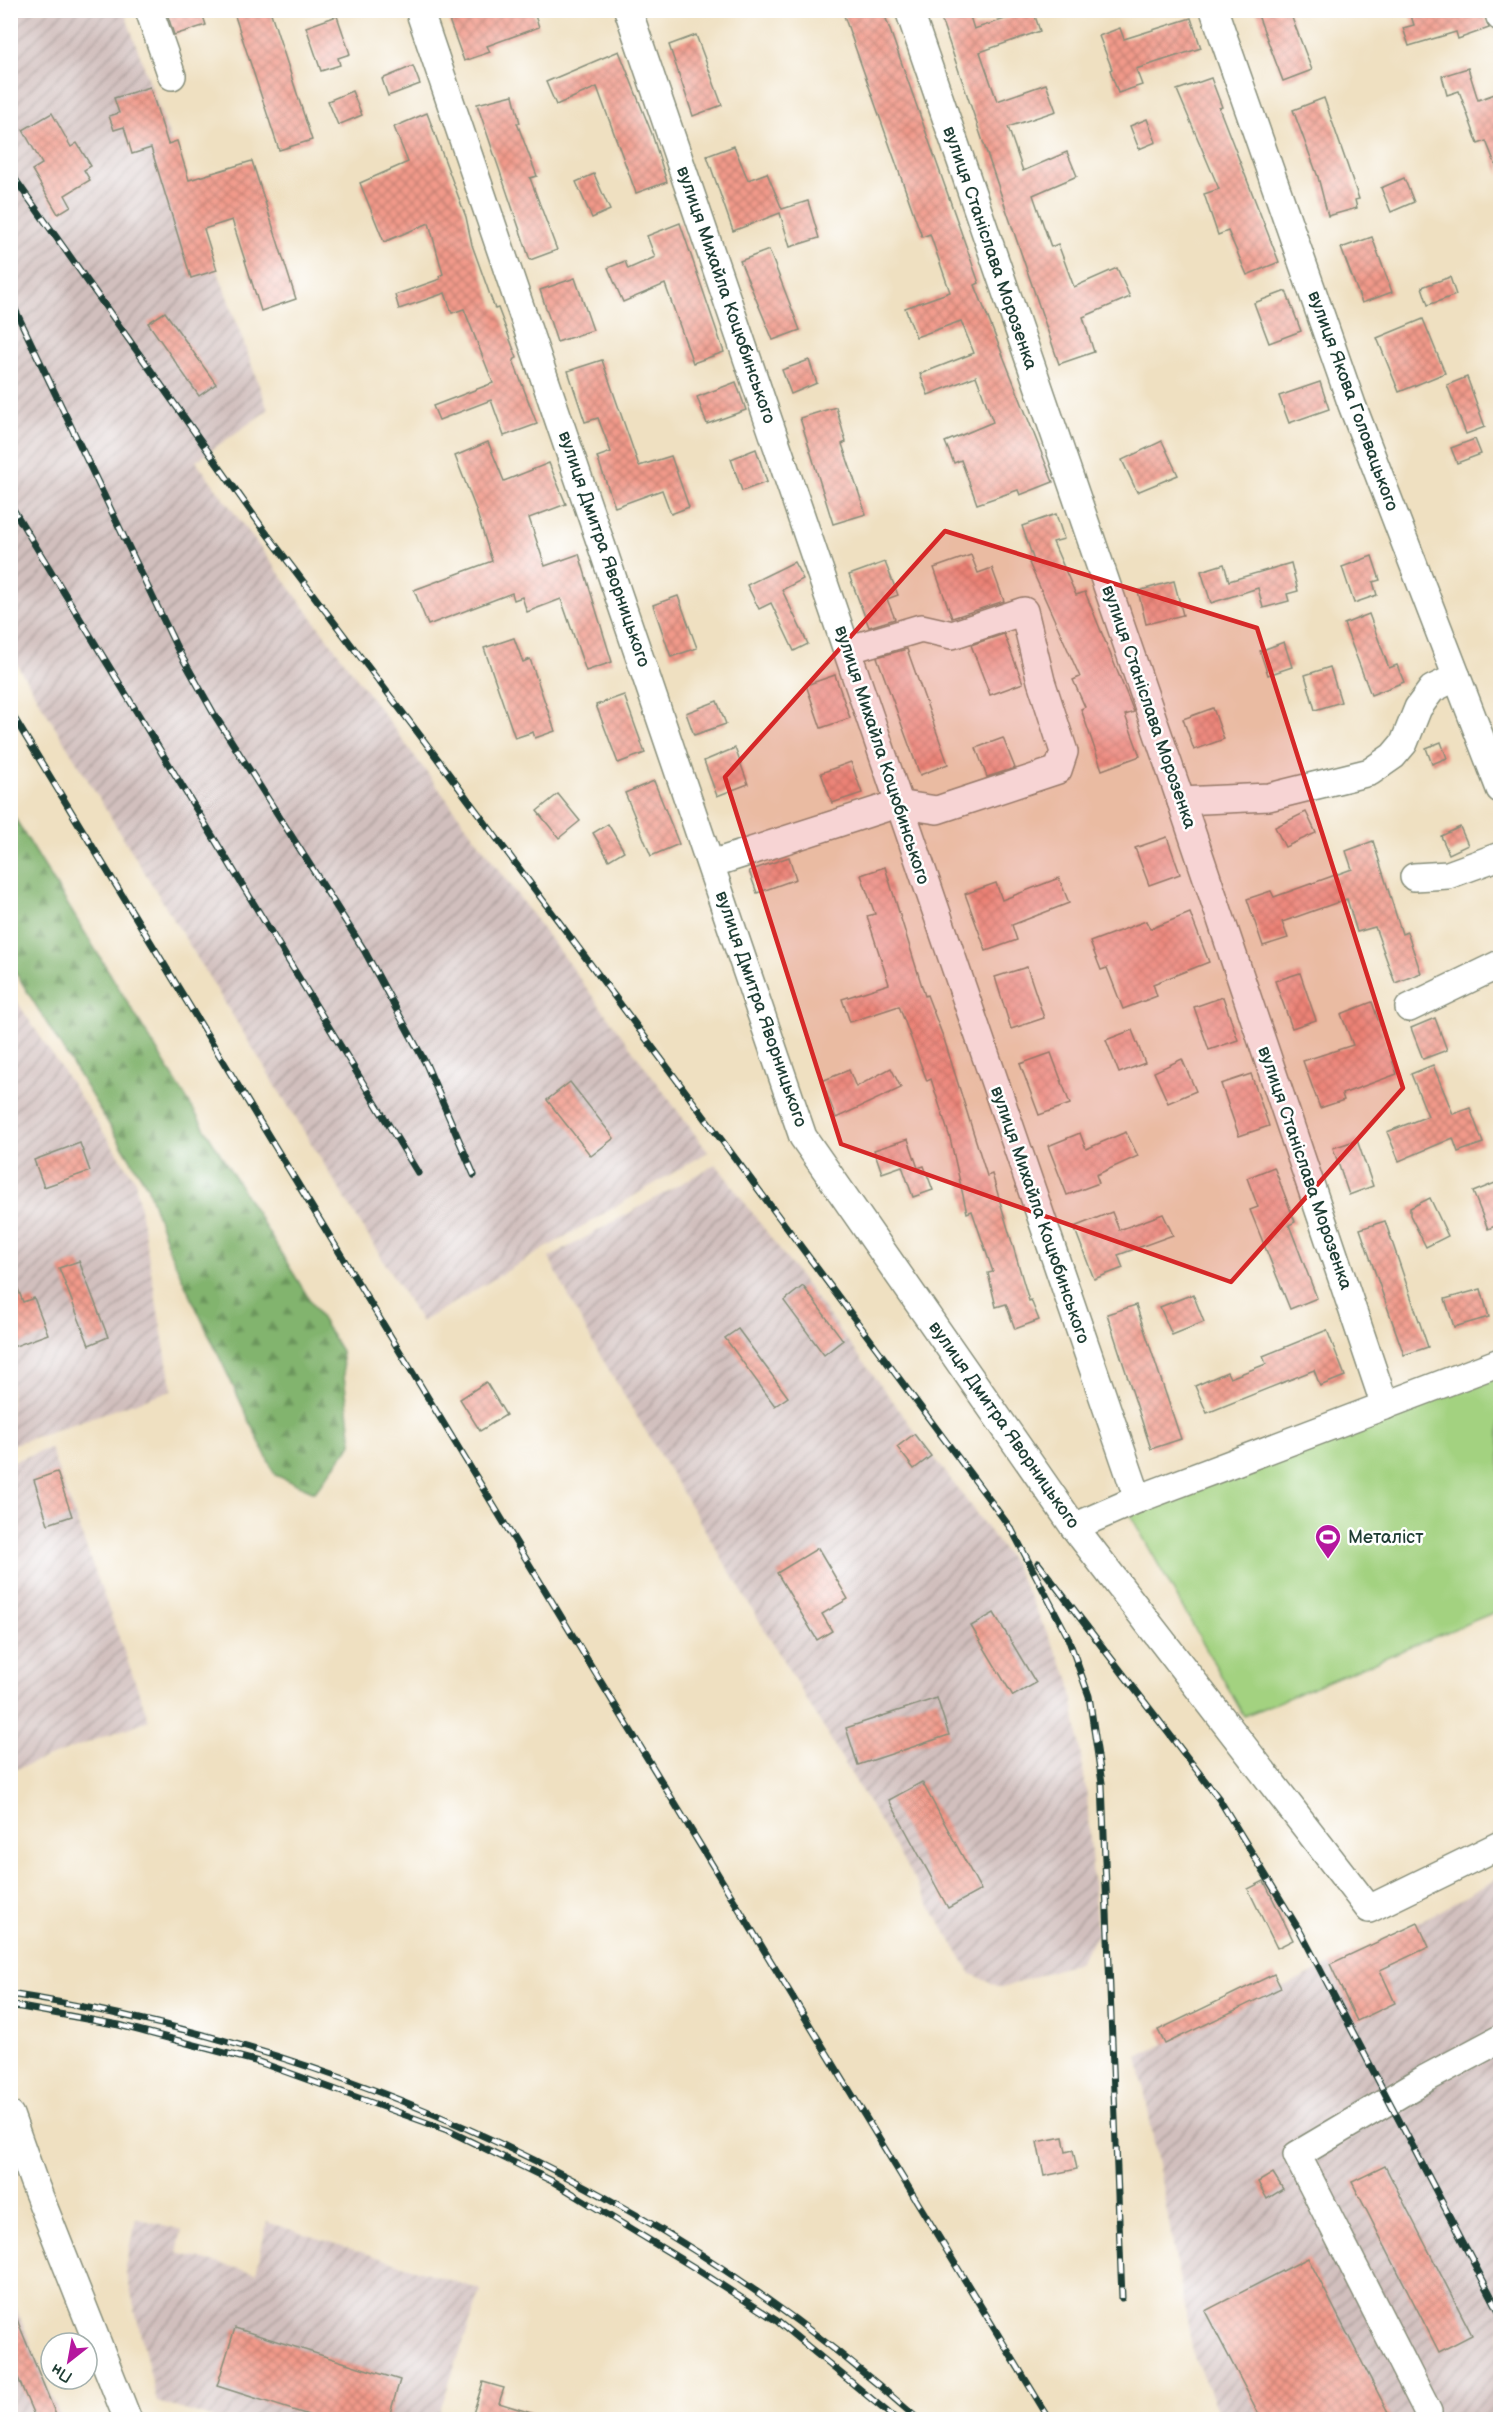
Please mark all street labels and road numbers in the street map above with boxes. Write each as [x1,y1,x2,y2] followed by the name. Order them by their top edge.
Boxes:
[938,124,1042,373] street label: вулиця Станіслава Морозенка
[672,164,780,426] street label: вулиця Михайла Коцюбинського
[1303,288,1403,514] street label: вулиця Якова Головацького
[554,428,654,670] street label: вулиця Дмитра Яворницького
[1097,583,1201,832] street label: вулиця Станіслава Морозенка
[830,623,934,887] street label: вулиця Михайла Коцюбинського
[711,888,811,1130] street label: вулиця Дмитра Яворницького
[1253,1044,1357,1293] street label: вулиця Станіслава Морозенка
[986,1084,1094,1346] street label: вулиця Михайла Коцюбинського
[924,1317,1084,1533] street label: вулиця Дмитра Яворницького

